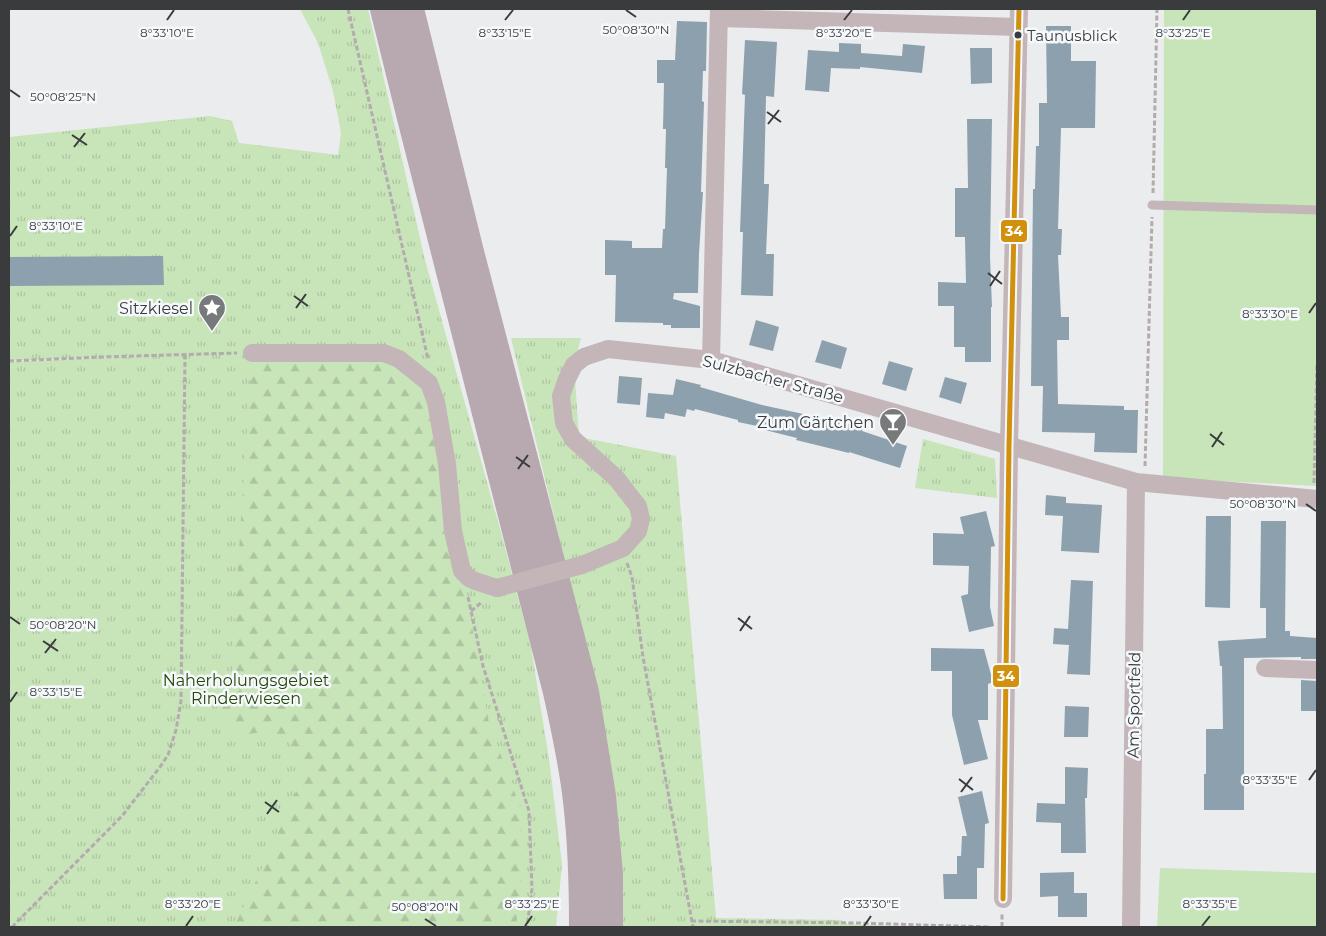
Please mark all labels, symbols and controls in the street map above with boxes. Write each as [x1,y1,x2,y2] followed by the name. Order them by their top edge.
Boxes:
[602,22,670,37] text: 50°08'30"N
[140,25,194,40] text: 8°33'10"E
[479,25,531,40] text: 8°33'15"E
[816,25,872,40] text: 8°33'20"E
[1155,25,1211,40] text: 8°33'25"E
[1027,26,1117,45] place label: Taunusblick
[1013,30,1023,40] marker: Taunusblick
[30,89,96,104] text: 50°08'25"N
[29,218,83,233] text: 8°33'10"E
[1000,219,1028,243] line badge: 34
[1004,222,1023,240] text: 34
[197,293,227,332] place icon: Sitzkiesel
[119,299,193,318] place label: Sitzkiesel
[1242,306,1298,321] text: 8°33'30"E
[700,351,846,407] street label: Sulzbacher Straße
[878,407,908,446] bar icon: Zum Gärtchen
[757,413,874,432] place label: Zum Gärtchen
[1229,496,1297,511] text: 50°08'30"N
[29,617,97,632] text: 50°08'20"N
[1124,652,1144,758] street label: Am Sportfeld
[992,664,1020,688] line badge: 34
[996,667,1015,685] text: 34
[163,671,330,708] park label: Naherholungsgebiet Rinderwiesen
[30,684,82,699] text: 8°33'15"E
[1243,772,1297,787] text: 8°33'35"E
[165,896,221,911] text: 8°33'20"E
[504,896,560,911] text: 8°33'25"E
[843,896,899,911] text: 8°33'30"E
[1183,896,1237,911] text: 8°33'35"E
[391,899,459,914] text: 50°08'20"N

